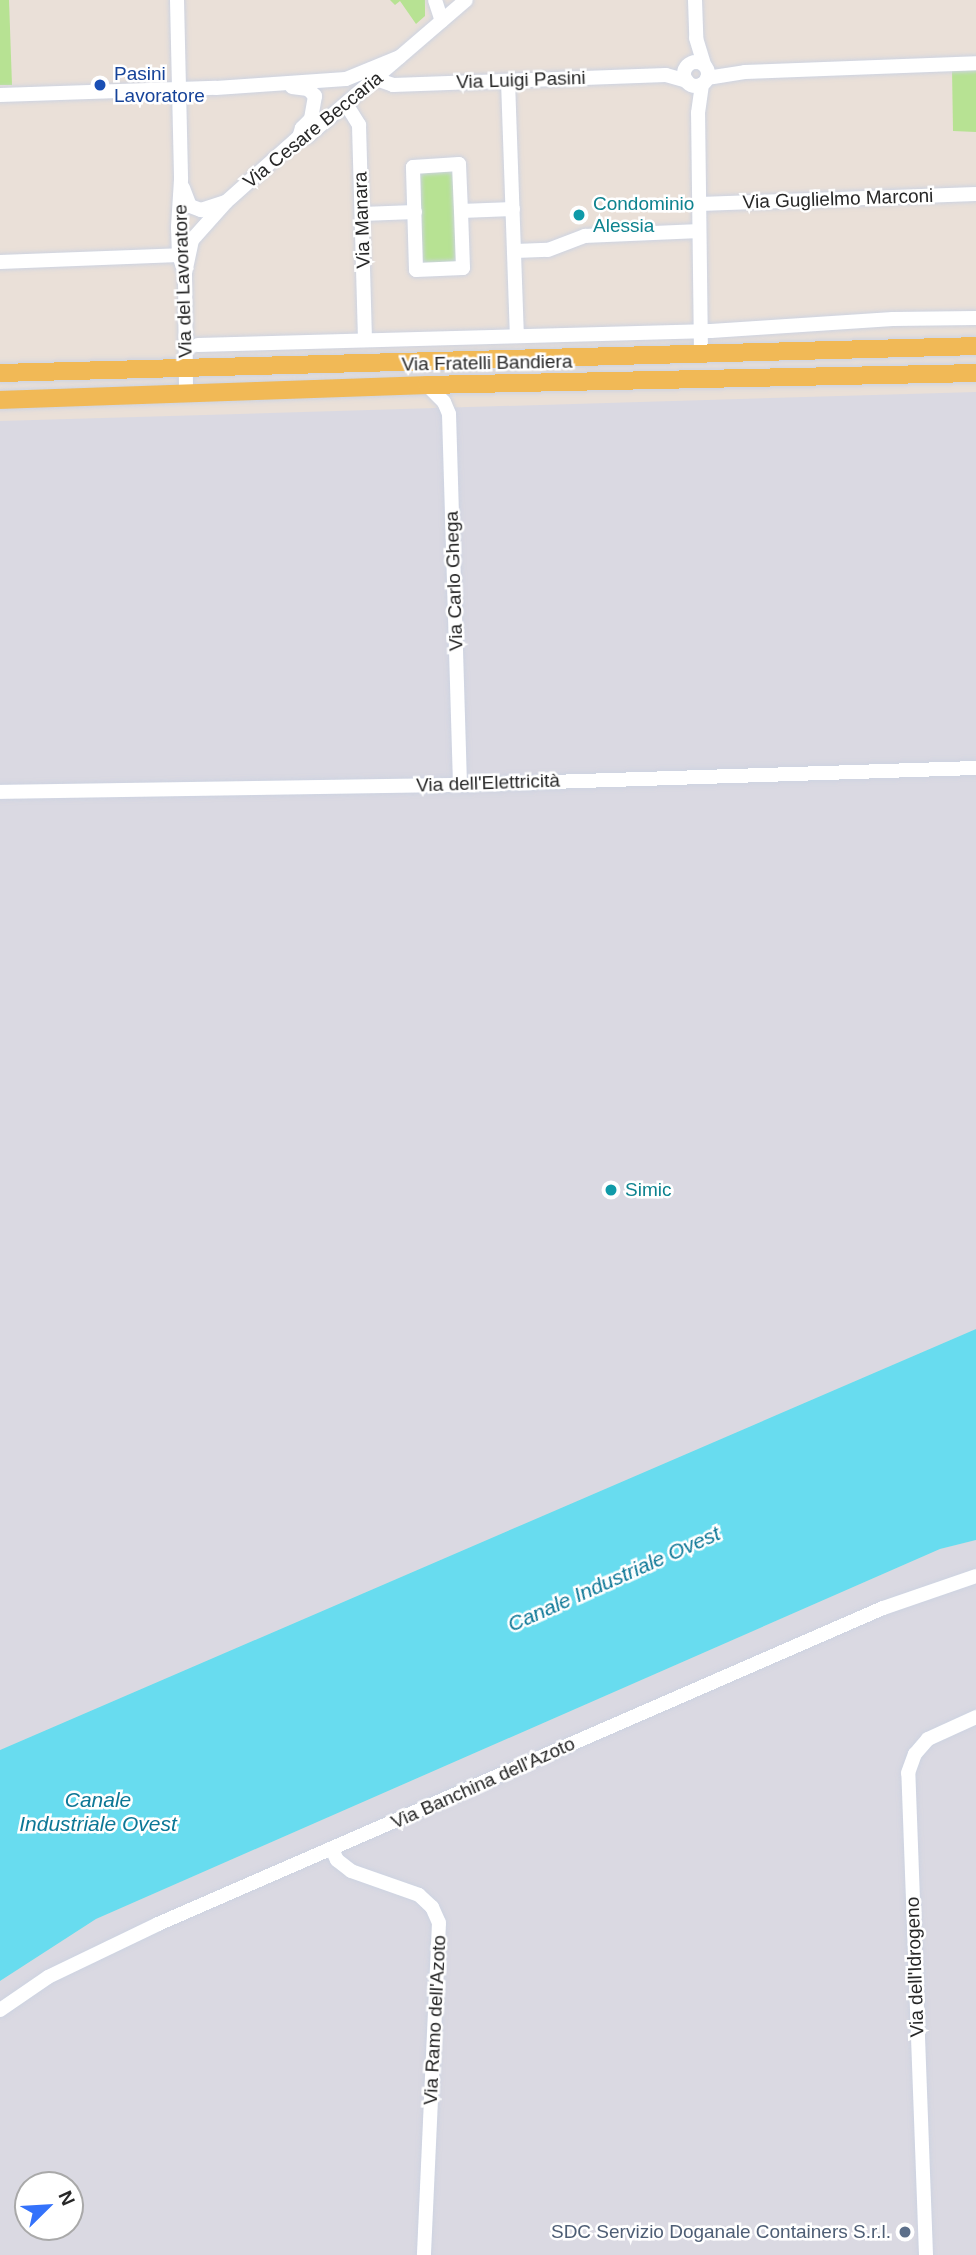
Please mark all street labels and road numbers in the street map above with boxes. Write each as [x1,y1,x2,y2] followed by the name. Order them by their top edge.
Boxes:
[456,66,586,94] street label: Via Luigi Pasini
[239,67,387,193] street label: Via Cesare Beccaria
[349,171,375,269] street label: Via Manara
[742,184,934,214] street label: Via Guglielmo Marconi
[169,204,197,358] street label: Via del Lavoratore
[401,350,573,376] street label: Via Fratelli Bandiera
[440,511,468,651] street label: Via Carlo Ghega
[416,769,560,797] street label: Via dell'Elettricità
[388,1732,578,1834] street label: Via Banchina dell'Azoto
[901,1896,929,2038] street label: Via dell'Idrogeno
[419,1934,451,2106] street label: Via Ramo dell'Azoto

